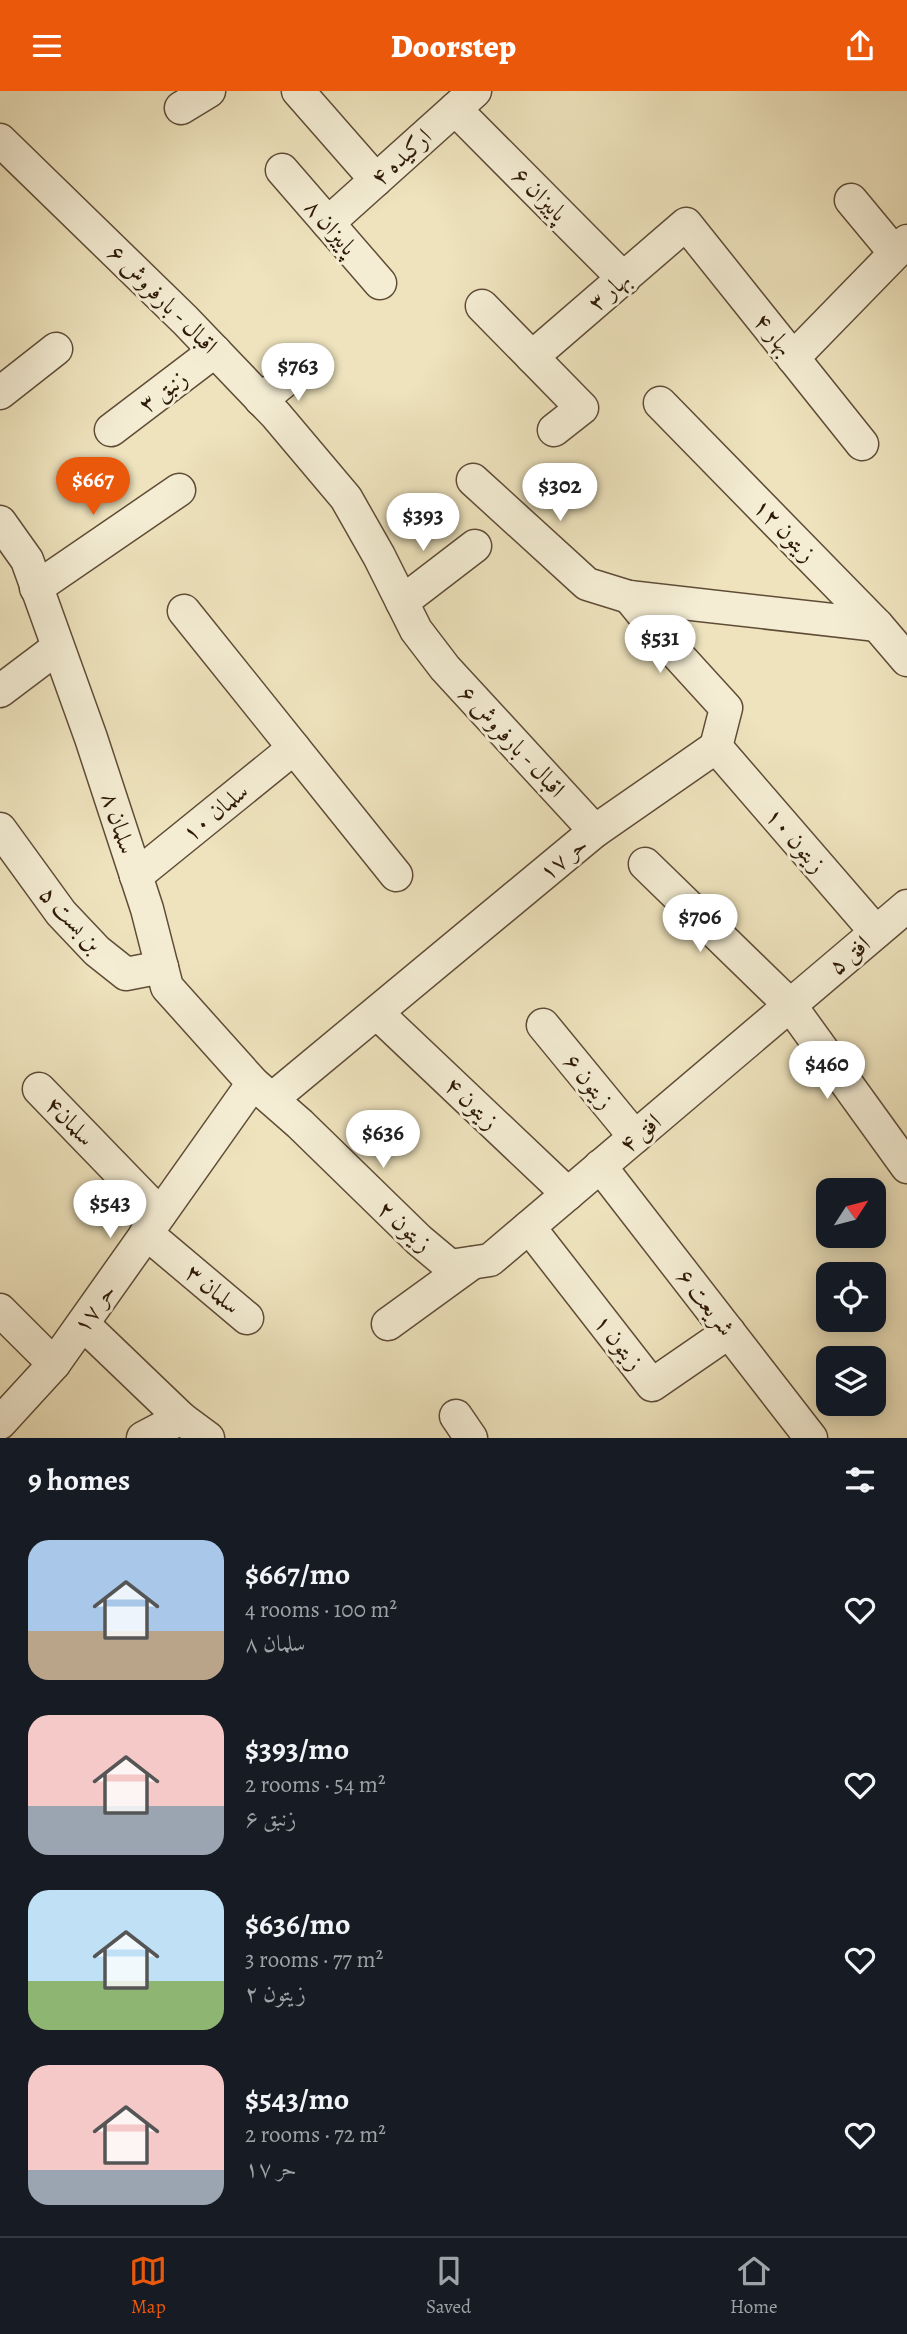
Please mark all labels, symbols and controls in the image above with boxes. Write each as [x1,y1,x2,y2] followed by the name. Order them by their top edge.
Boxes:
[391,24,516,68] text: Doorstep
[28,27,66,65] icon: menu
[841,27,879,65] icon: share
[364,121,438,193] street label: ارکیده ۴
[505,160,575,230] street label: پاییزان ۶
[297,192,366,264] street label: پاییزان ۸
[101,237,225,361] street label: اقبال - بارفروش ۶
[581,264,637,318] street label: بهار ۳
[747,306,801,362] street label: بهار ۴
[257,343,339,403] pin: $763
[277,350,319,381] text: $763
[132,362,194,420] street label: زنبق ۳
[52,457,134,517] pin: $667
[519,463,601,523] pin: $302
[72,464,114,495] text: $667
[538,470,582,501] text: $302
[747,491,823,569] street label: زیتون ۱۲
[382,493,464,553] pin: $393
[402,500,444,531] text: $393
[619,615,701,675] pin: $531
[641,622,679,653] text: $531
[452,678,572,804] street label: اقبال - بارفروش ۶
[175,775,255,849] street label: سلمان ۱۰
[94,788,144,858] street label: سلمان ۸
[758,800,834,880] street label: زیتون ۱۰
[532,828,594,888] street label: حر ۱۷
[32,879,110,960] street label: بن بست ۵
[659,895,741,954] pin: $706
[679,901,721,932] text: $706
[821,928,877,982] street label: افق ۵
[786,1041,868,1101] pin: $460
[557,1046,621,1116] street label: زیتون ۶
[805,1048,849,1079] text: $460
[438,1069,506,1137] street label: زیتون ۴
[38,1089,102,1153] street label: سلمان۴
[612,1106,668,1160] street label: افق ۴
[342,1111,424,1170] pin: $636
[362,1117,404,1148] text: $636
[816,1178,886,1248] north arrow
[816,1178,886,1416] map controls
[69,1181,151,1240] pin: $543
[89,1187,131,1218] text: $543
[371,1193,439,1259] street label: زیتون ۲
[179,1257,247,1321] street label: سلمان ۳
[669,1261,743,1343] street label: شریعت ۶
[816,1262,886,1332] button: locate
[65,1277,123,1339] street label: حر ۱۷
[587,1307,651,1377] street label: زیتون ۱
[816,1346,886,1416] button: layers
[28,1460,130,1500] text: 9 homes
[841,1461,879,1499] icon: filters
[245,1554,350,1594] text: $667/mo
[84,1568,168,1652] icon: home
[841,1591,879,1629] icon: heart
[245,1594,397,1625] text: 4 rooms · 100 m²
[245,1628,305,1659] text: سلمان ۸
[245,1729,349,1769] text: $393/mo
[84,1743,168,1827] icon: home
[841,1766,879,1804] icon: heart
[245,1769,386,1800] text: 2 rooms · 54 m²
[245,1803,296,1834] text: زنبق ۶
[245,1904,350,1944] text: $636/mo
[84,1918,168,2002] icon: home
[841,1941,879,1979] icon: heart
[245,1944,383,1975] text: 3 rooms · 77 m²
[245,1978,306,2009] text: زیتون ۲
[245,2079,349,2119] text: $543/mo
[84,2093,168,2177] icon: home
[841,2116,879,2154] icon: heart
[245,2119,386,2150] text: 2 rooms · 72 m²
[245,2153,297,2184] text: حر ۱۷
[129,2252,167,2320] tab: Map
[426,2252,471,2320] tab: Saved
[730,2252,778,2320] tab: Home

